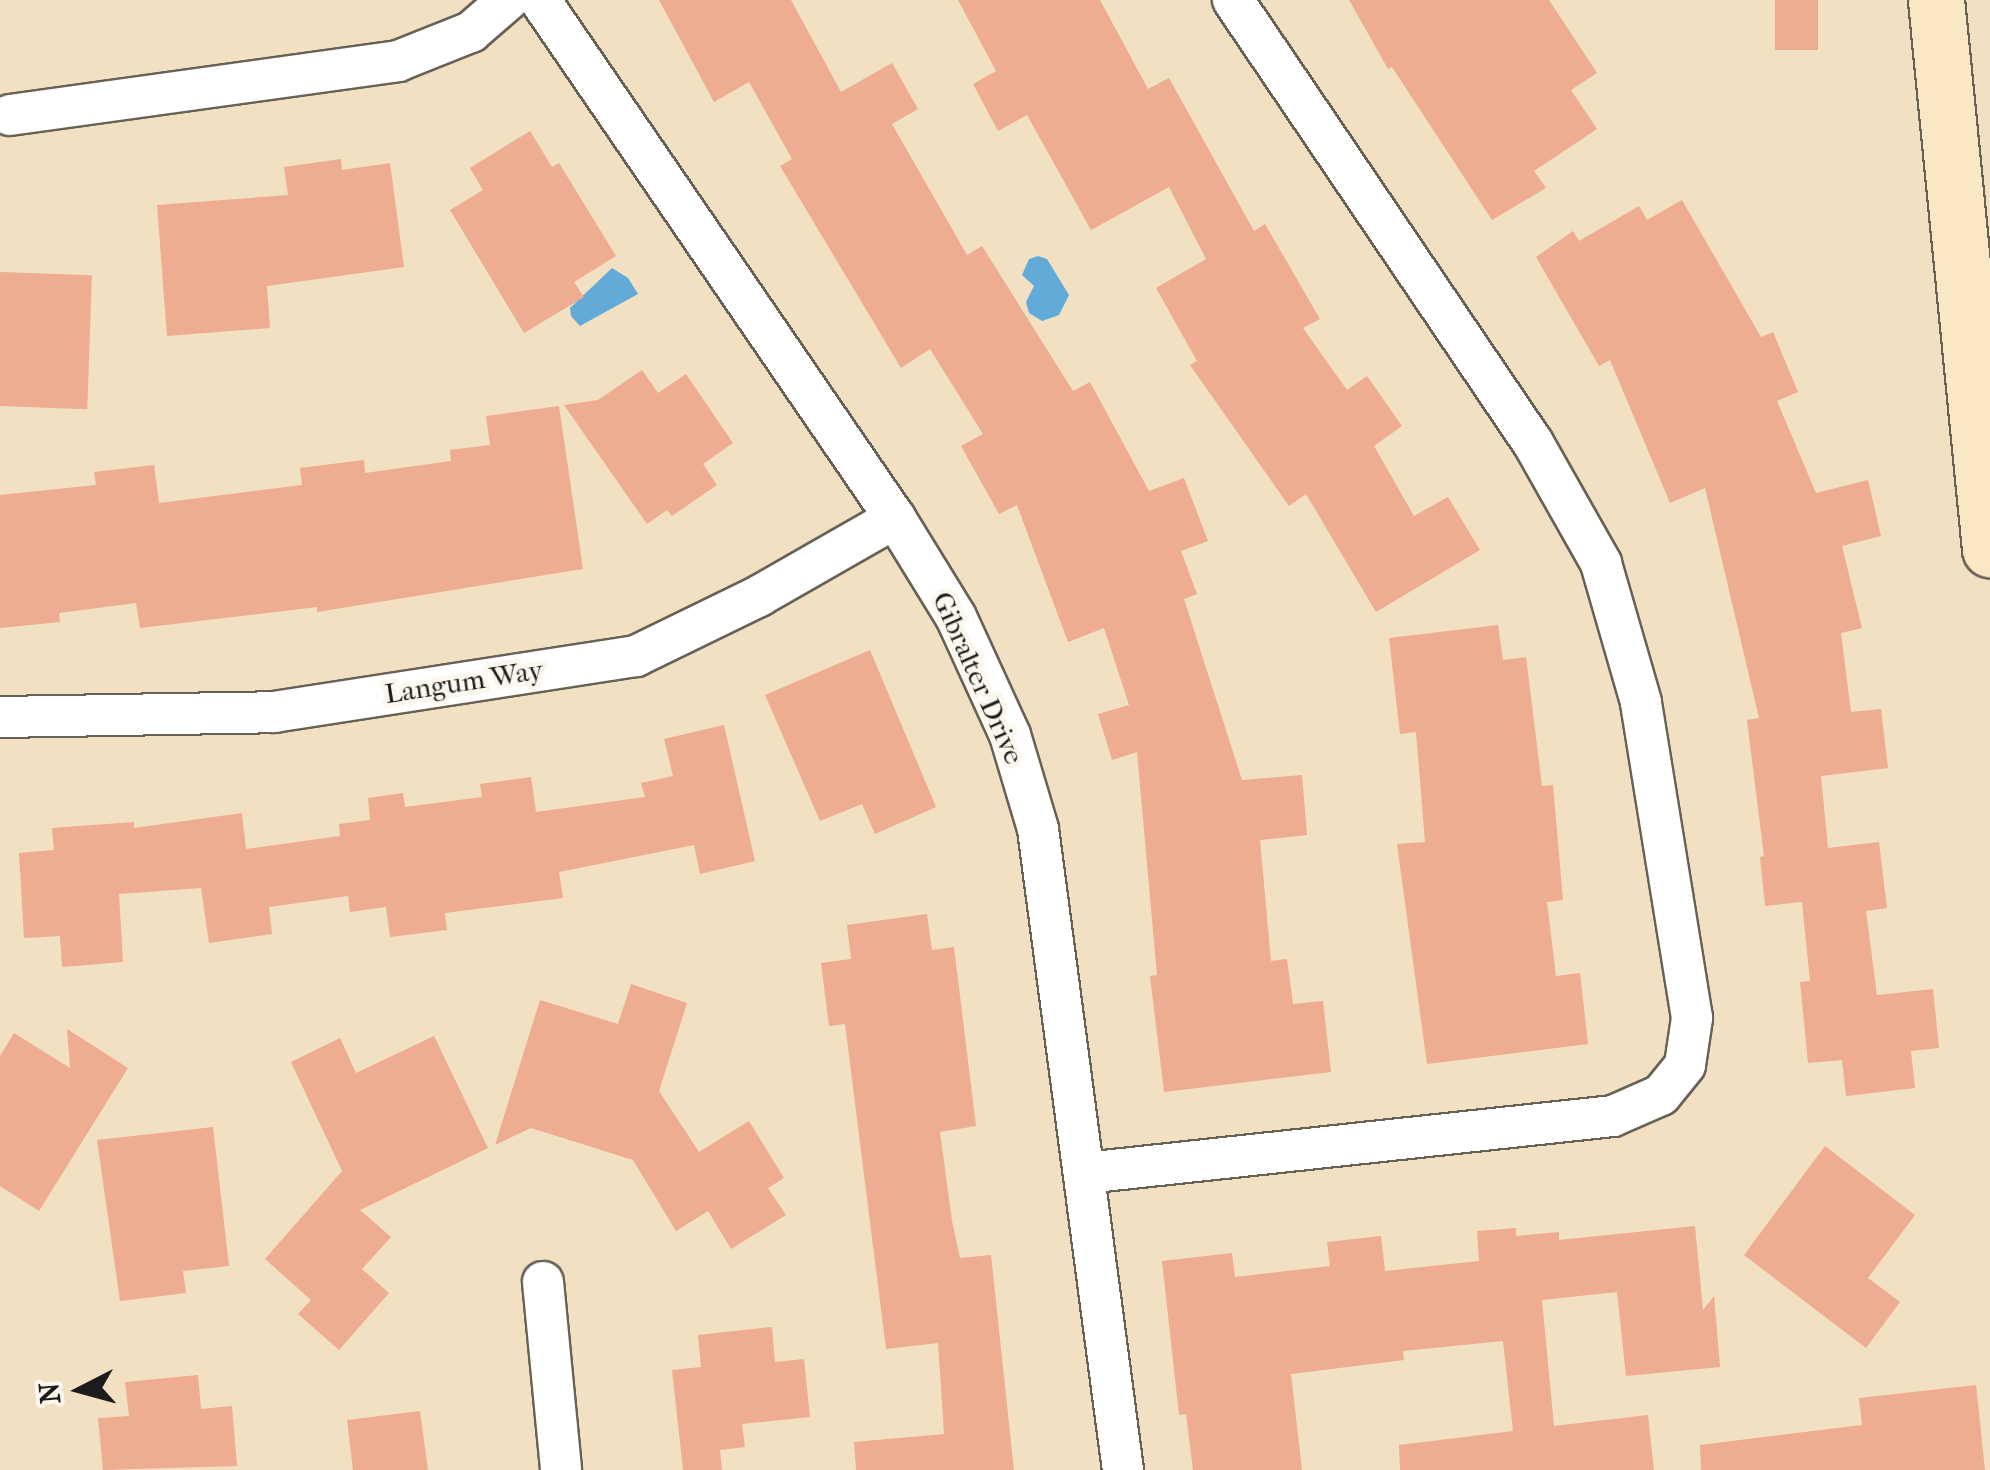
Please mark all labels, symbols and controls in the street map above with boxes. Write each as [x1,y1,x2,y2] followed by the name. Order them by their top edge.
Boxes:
[925,587,1031,769] street label: Gibralter Drive
[382,653,546,711] street label: Langum Way
[30,1340,130,1440] north arrow
[32,1381,67,1405] text: N

